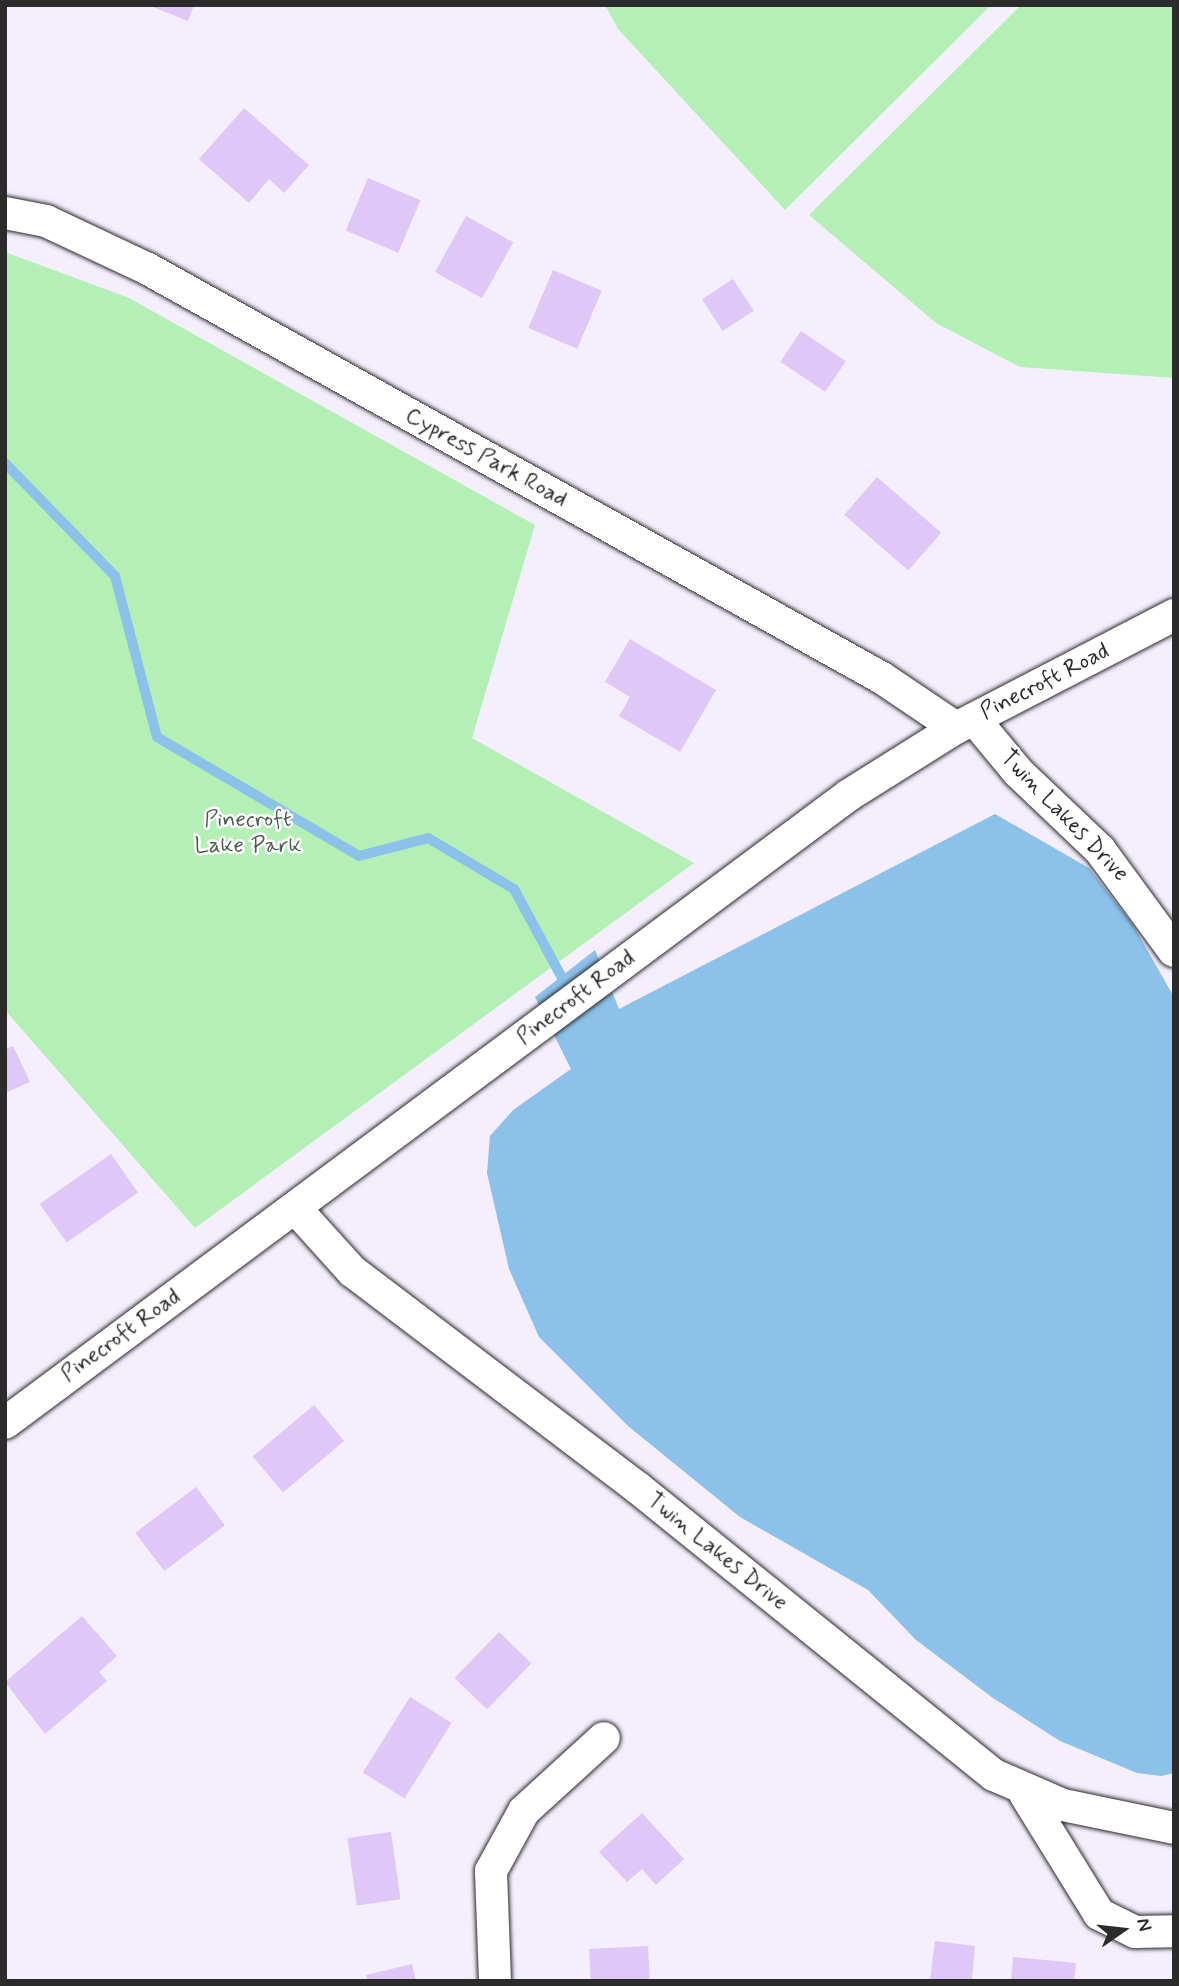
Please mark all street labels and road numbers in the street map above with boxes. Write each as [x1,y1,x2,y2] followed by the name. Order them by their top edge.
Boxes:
[400,402,572,514] street label: Cypress Park Road
[977,638,1113,726] street label: Pinecroft Road
[994,744,1134,888] street label: Twin Lakes Drive
[512,945,640,1051] street label: Pinecroft Road
[56,1284,186,1388] street label: Pinecroft Road
[641,1487,793,1617] street label: Twin Lakes Drive

